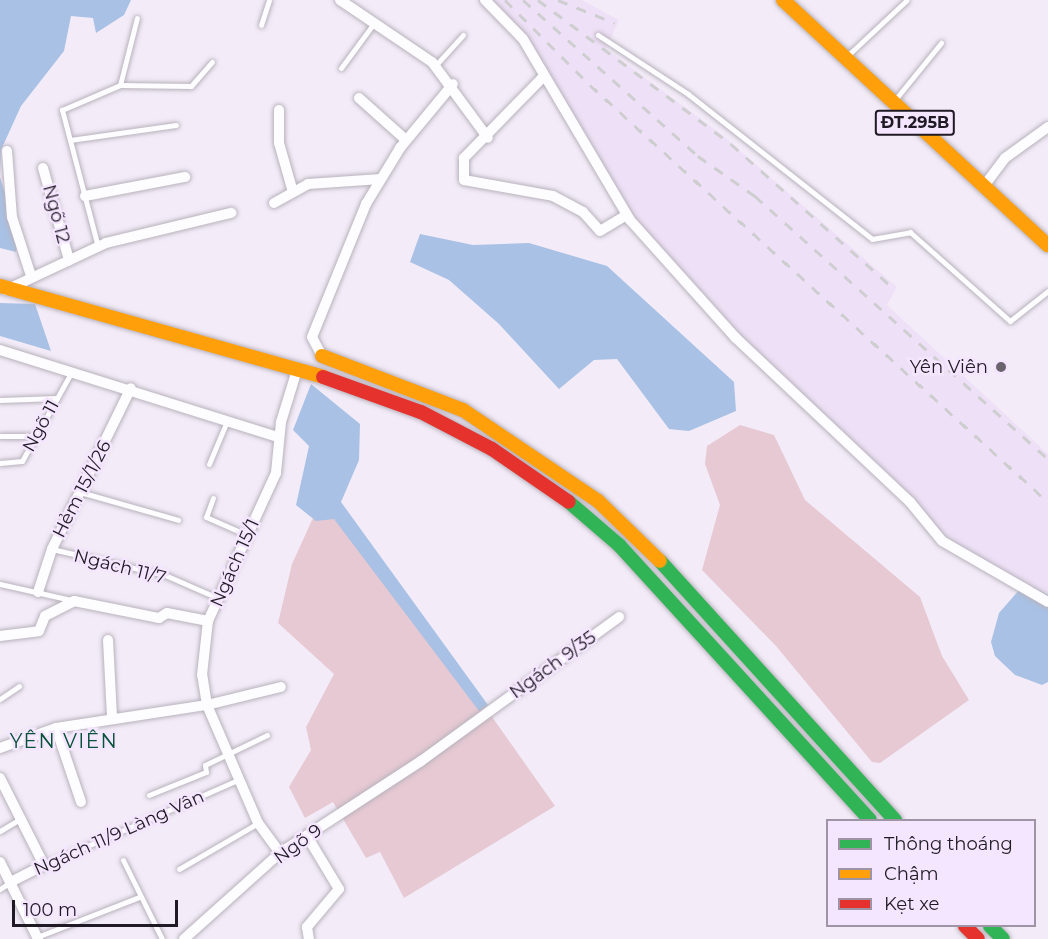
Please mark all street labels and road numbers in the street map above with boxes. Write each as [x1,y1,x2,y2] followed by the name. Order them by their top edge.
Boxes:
[874,110,956,136] road number: ĐT.295B
[38,182,74,246] street label: Ngõ 12
[18,396,64,456] street label: Ngõ 11
[48,437,116,541] street label: Hẻm 15/1/26
[206,516,264,610] street label: Ngách 15/1
[72,545,168,589] street label: Ngách 11/7
[506,627,600,703] street label: Ngách 9/35
[31,786,207,880] street label: Ngách 11/9 Làng Vân
[270,819,326,869] street label: Ngõ 9

